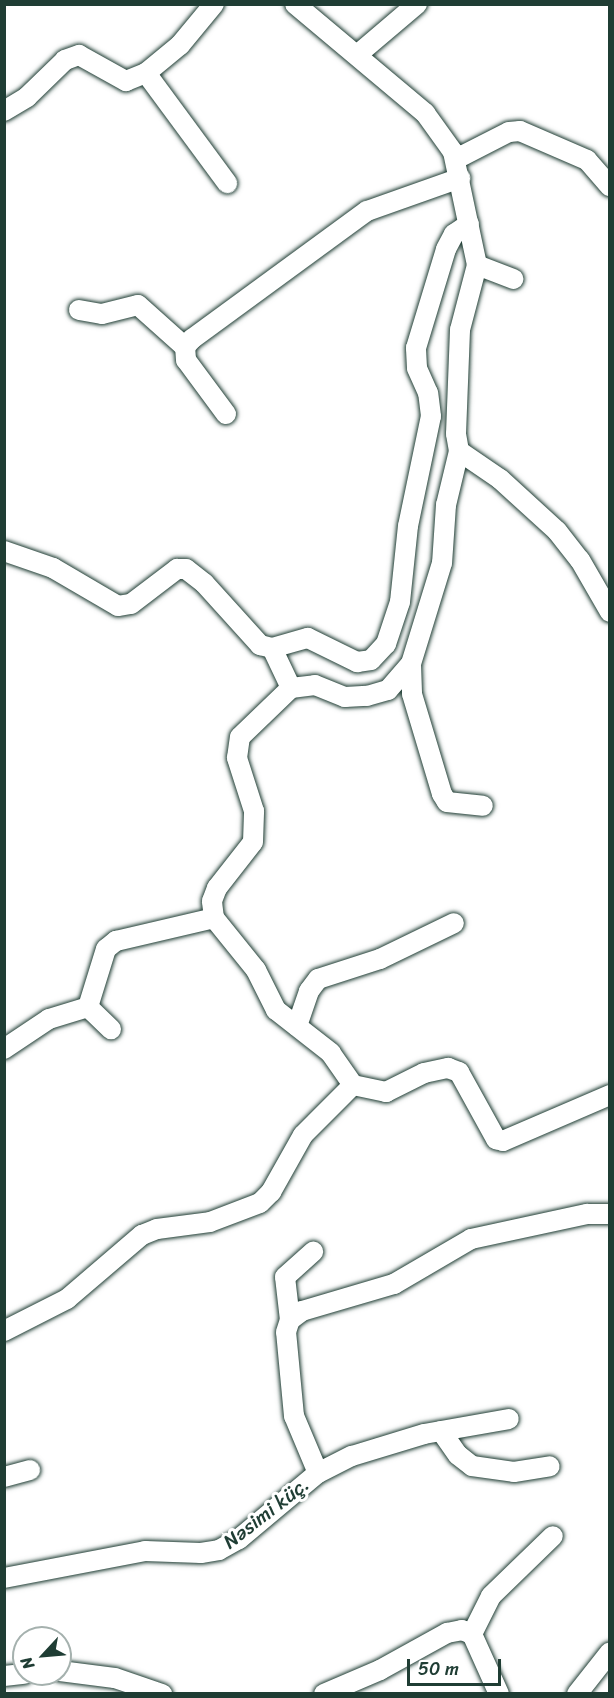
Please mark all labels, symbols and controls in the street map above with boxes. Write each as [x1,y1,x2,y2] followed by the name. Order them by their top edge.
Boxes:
[218,1472,314,1554] street label: Nəsimi küç.
[12,1626,72,1686] north arrow
[410,1647,504,1685] scale bar
[12,1652,43,1675] text: N
[418,1653,459,1685] text: 50 m

